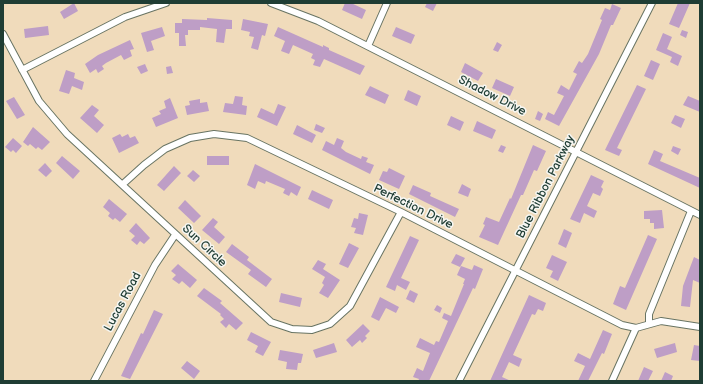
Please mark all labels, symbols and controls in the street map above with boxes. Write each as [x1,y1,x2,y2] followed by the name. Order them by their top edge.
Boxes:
[456,73,528,119] street label: Shadow Drive
[514,133,578,241] street label: Blue Ribbon Parkway
[371,182,455,232] street label: Perfection Drive
[179,222,229,270] street label: Sun Circle
[101,270,145,334] street label: Lucas Road

